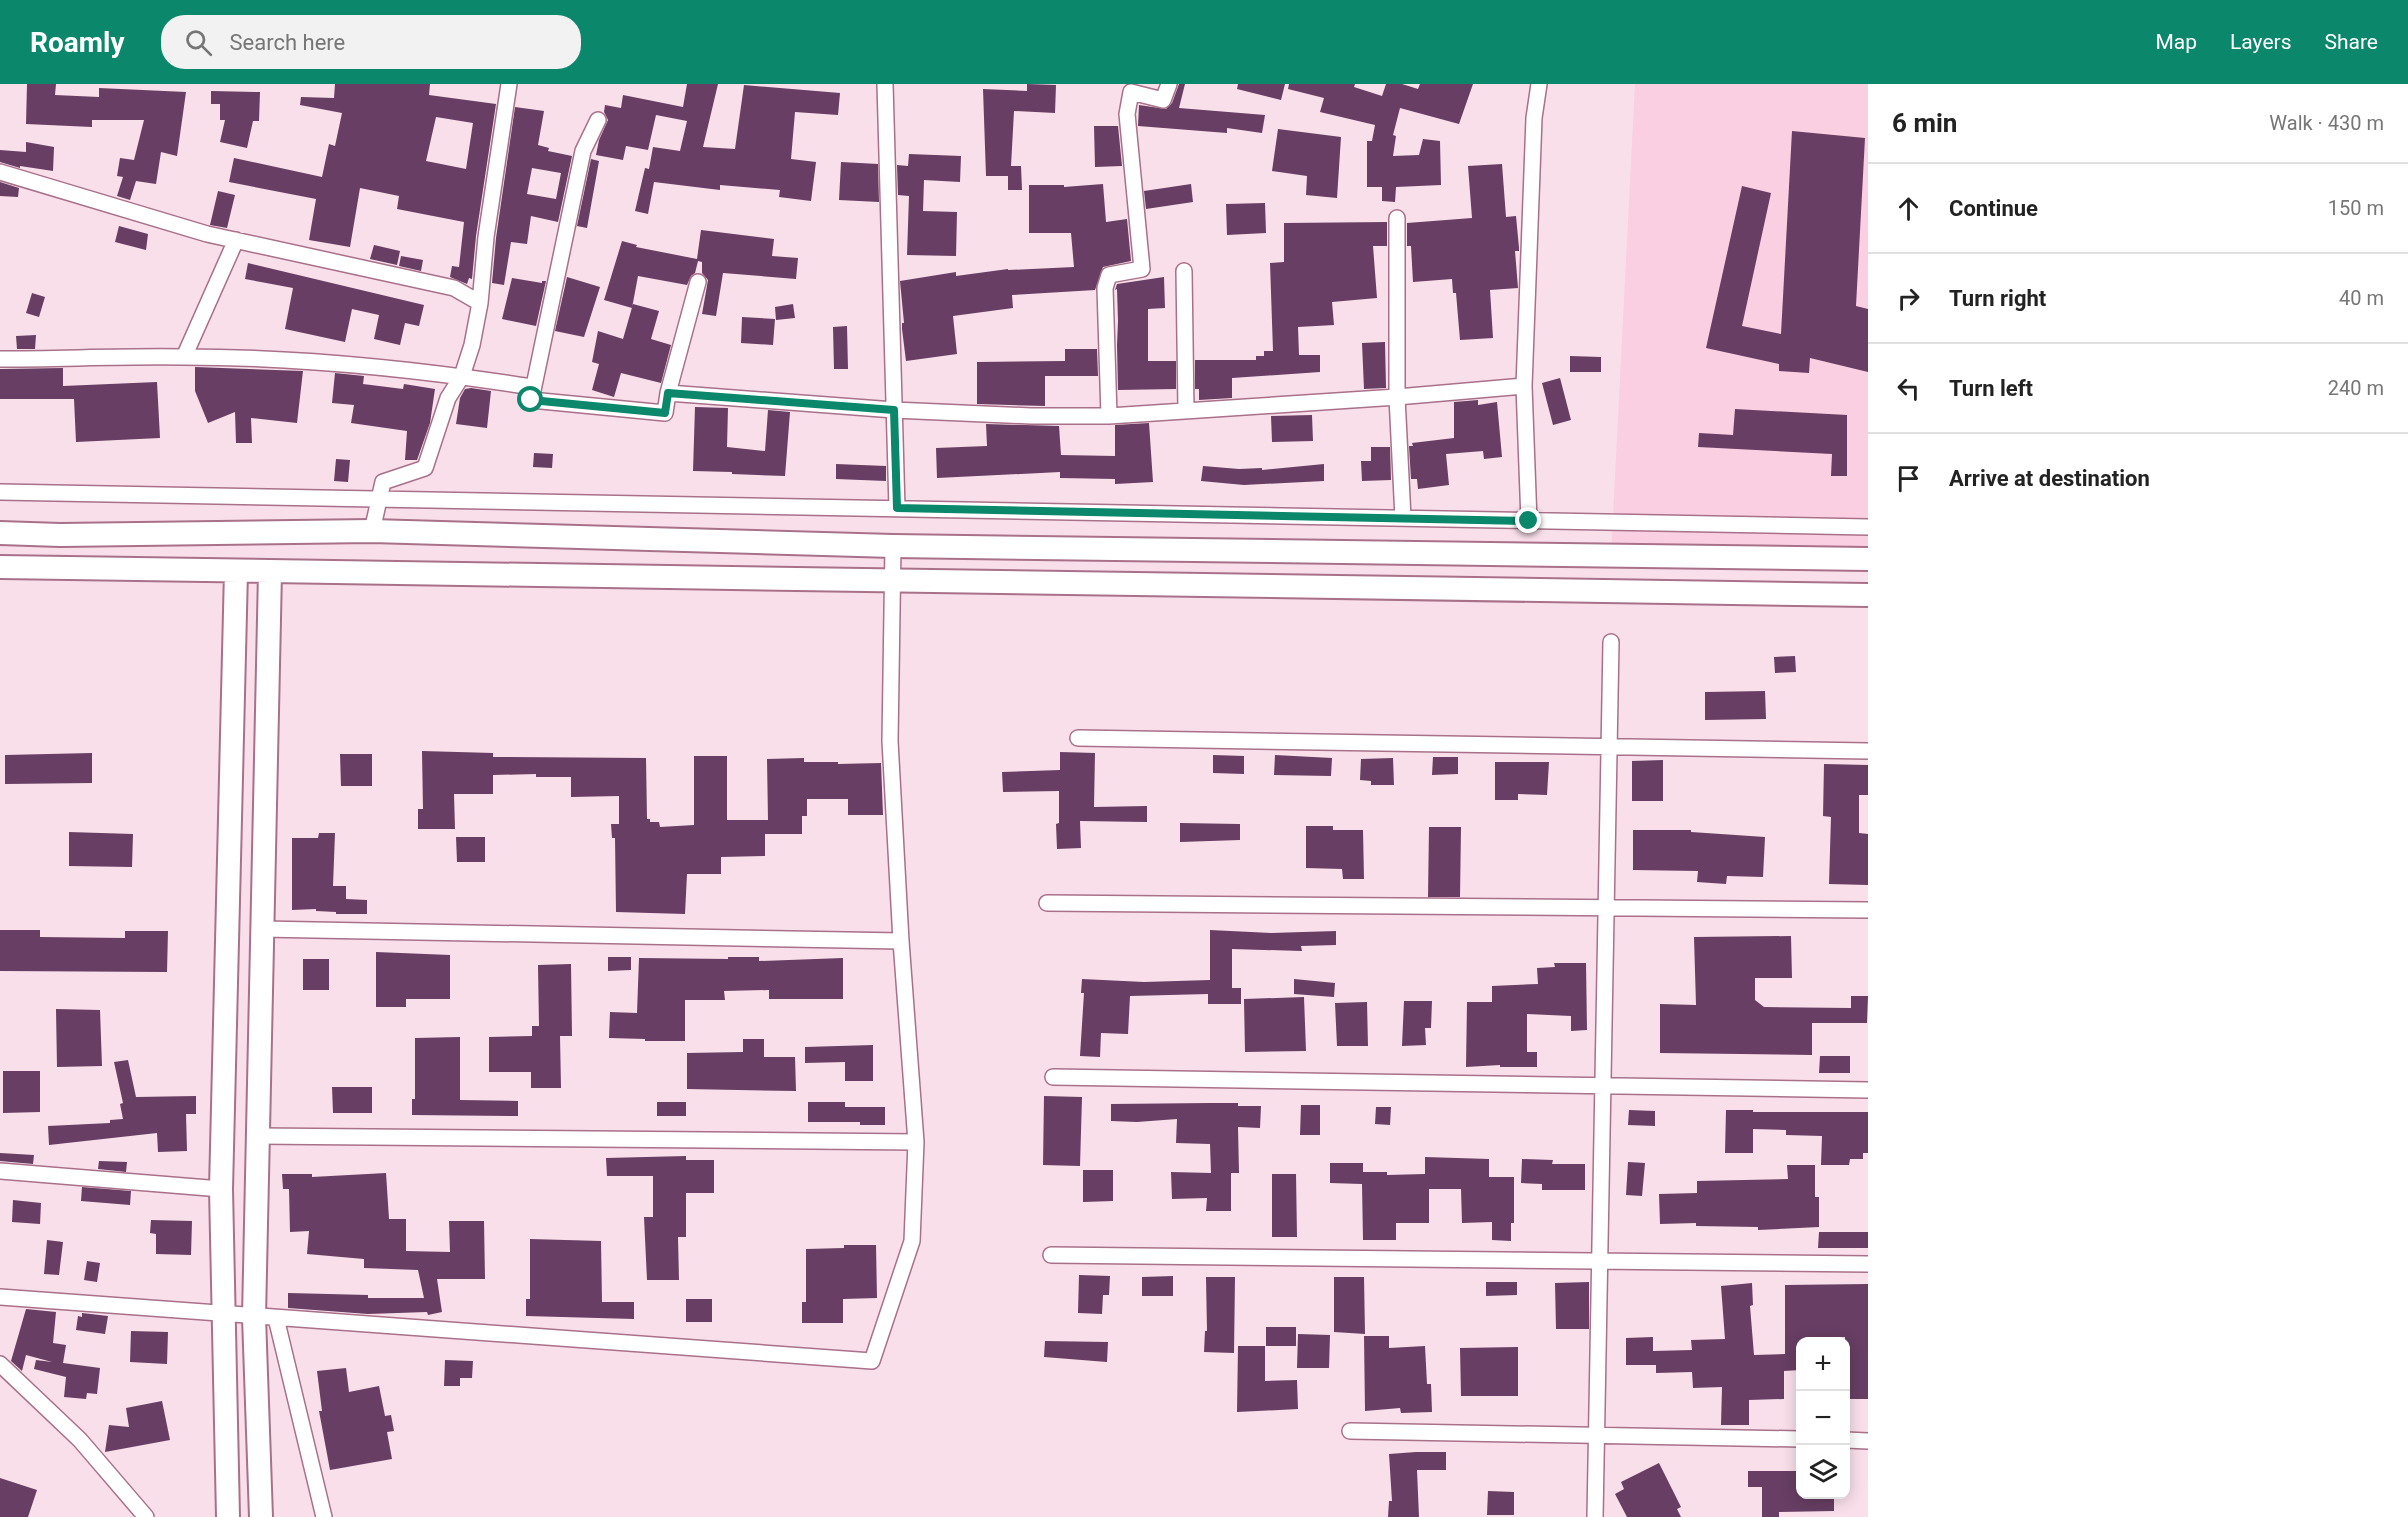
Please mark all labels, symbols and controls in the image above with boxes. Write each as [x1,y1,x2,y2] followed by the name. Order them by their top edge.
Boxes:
[161,15,581,69] search box
[30,26,125,59] text: Roamly
[182,26,215,59] icon: search
[230,30,345,55] text: Search here
[2155,30,2197,54] text: Map
[2230,30,2291,54] text: Layers
[2324,30,2378,54] text: Share
[1892,108,1957,138] text: 6 min
[2269,111,2384,135] text: Walk · 430 m
[1892,192,1925,225] icon: ahead
[1949,196,2038,221] text: Continue
[2328,196,2384,220] text: 150 m
[1892,282,1925,315] icon: right
[1949,286,2046,311] text: Turn right
[2339,286,2384,310] text: 40 m
[1892,372,1925,405] icon: left
[1949,376,2033,401] text: Turn left
[2328,376,2384,400] text: 240 m
[517,386,543,412] route start
[1892,462,1925,495] icon: arrive
[1949,466,2150,491] text: Arrive at destination
[1515,507,1541,533] route end
[1796,1337,1850,1499] map controls
[1796,1337,1850,1391] button: +
[1796,1391,1850,1445] button: −
[1796,1445,1850,1499] button: layers

